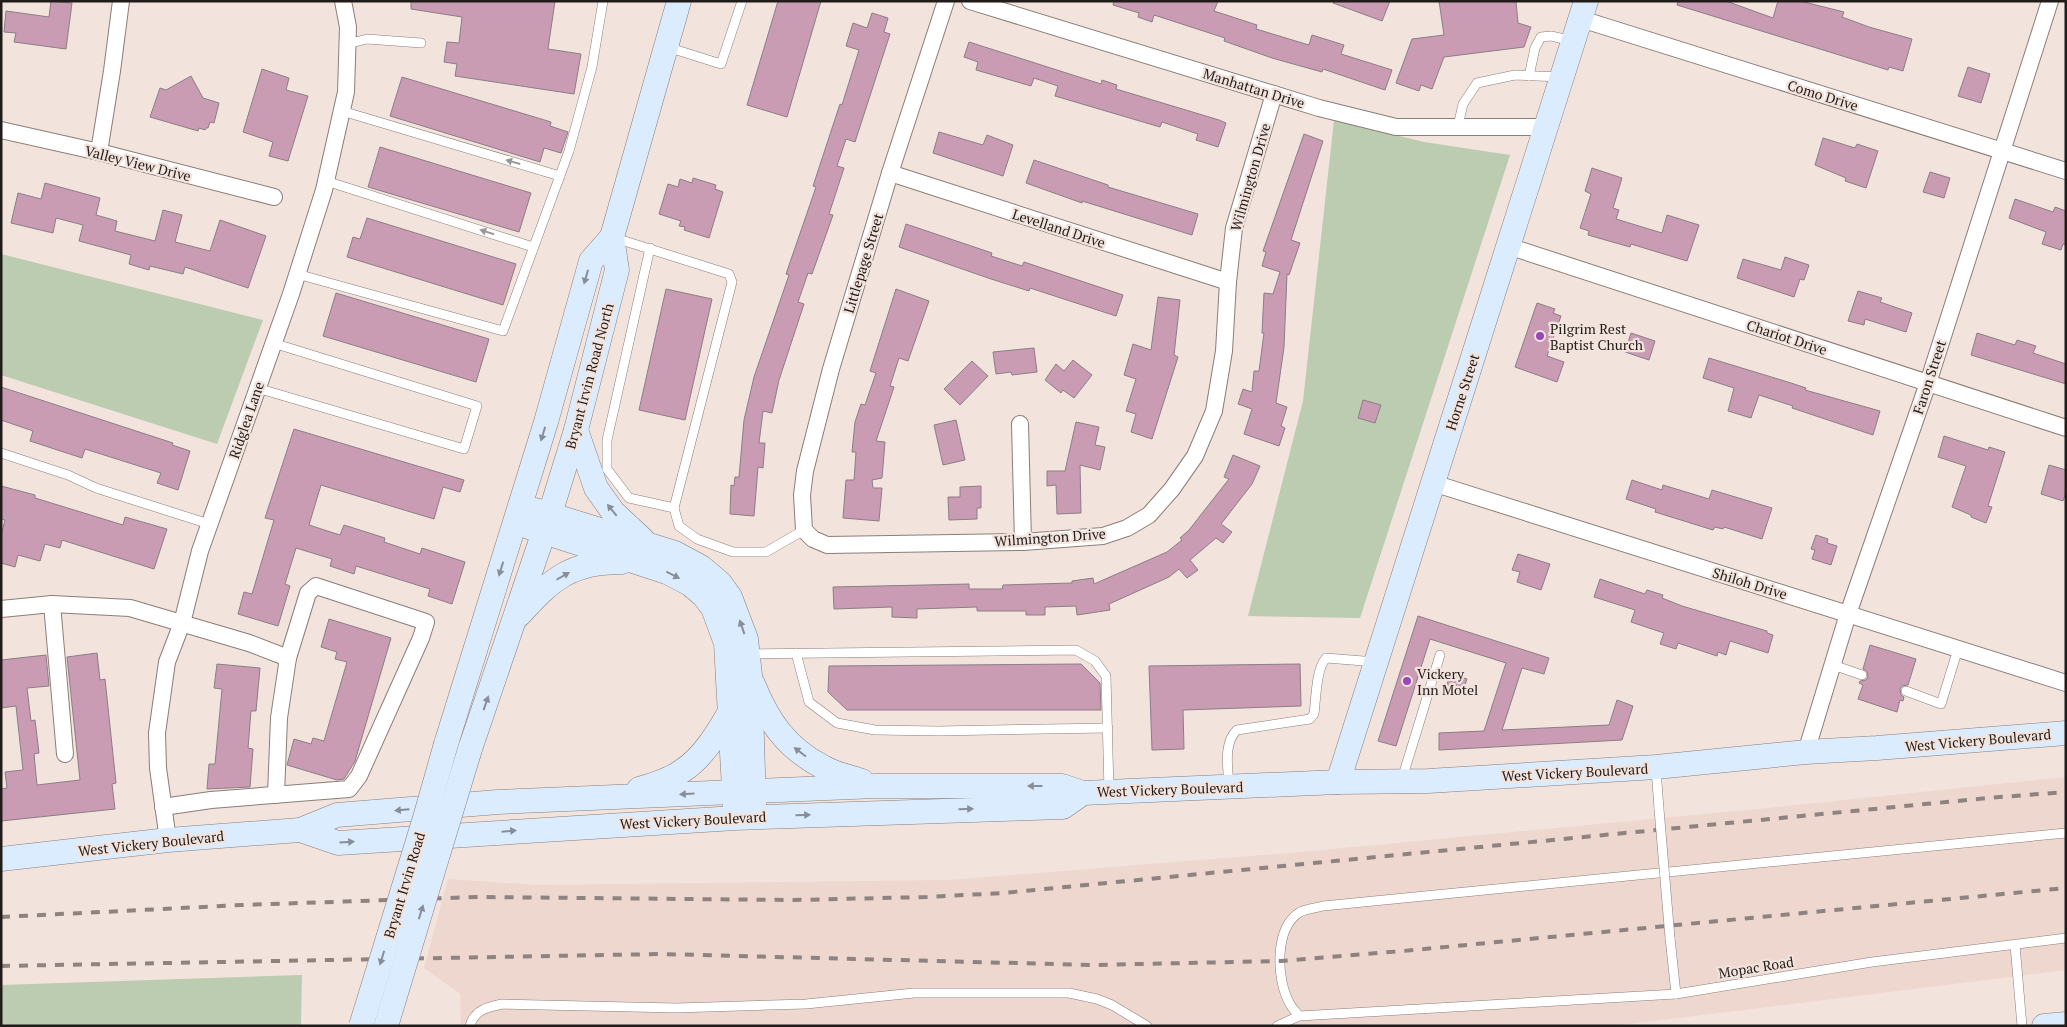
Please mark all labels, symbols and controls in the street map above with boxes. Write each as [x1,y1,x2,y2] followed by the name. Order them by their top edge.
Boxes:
[1201,64,1307,112] street label: Manhattan Drive
[1785,75,1861,115] street label: Como Drive
[1225,121,1275,233] street label: Wilmington Drive
[83,141,193,185] street label: Valley View Drive
[505,158,520,166] one-way arrow
[1010,204,1108,252] street label: Levelland Drive
[839,210,887,315] street label: Littlepage Street
[479,228,494,236] one-way arrow
[582,270,590,285] one-way arrow
[560,301,618,451] street label: Bryant Irvin Road North
[1744,315,1830,359] street label: Chariot Drive
[1550,319,1643,354] place label: Pilgrim Rest Baptist Church
[1534,330,1546,342] marker: Pilgrim Rest Baptist Church
[1908,337,1950,416] street label: Faron Street
[1441,351,1484,433] street label: Horne Street
[224,379,268,461] street label: Ridglea Lane
[538,426,546,441] one-way arrow
[606,503,617,516] one-way arrow
[994,524,1106,550] street label: Wilmington Drive
[496,562,504,577] one-way arrow
[1710,563,1790,603] street label: Shiloh Drive
[556,571,569,580] one-way arrow
[666,571,680,579] one-way arrow
[738,619,746,634] one-way arrow
[1417,664,1478,699] place label: Vickery Inn Motel
[1401,675,1413,687] marker: Vickery Inn Motel
[482,695,490,710] one-way arrow
[1904,724,2052,756] street label: West Vickery Boulevard
[793,747,807,757] one-way arrow
[1501,759,1649,785] street label: West Vickery Boulevard
[1096,777,1244,801] street label: West Vickery Boulevard
[1027,782,1043,790] one-way arrow
[678,790,694,798] one-way arrow
[958,805,974,813] one-way arrow
[394,806,410,814] one-way arrow
[619,807,767,833] street label: West Vickery Boulevard
[795,811,811,819] one-way arrow
[77,826,225,860] street label: West Vickery Boulevard
[501,827,517,835] one-way arrow
[379,829,429,940] street label: Bryant Irvin Road
[339,838,355,846] one-way arrow
[417,904,425,919] one-way arrow
[377,951,385,966] one-way arrow
[1717,952,1795,982] street label: Mopac Road

